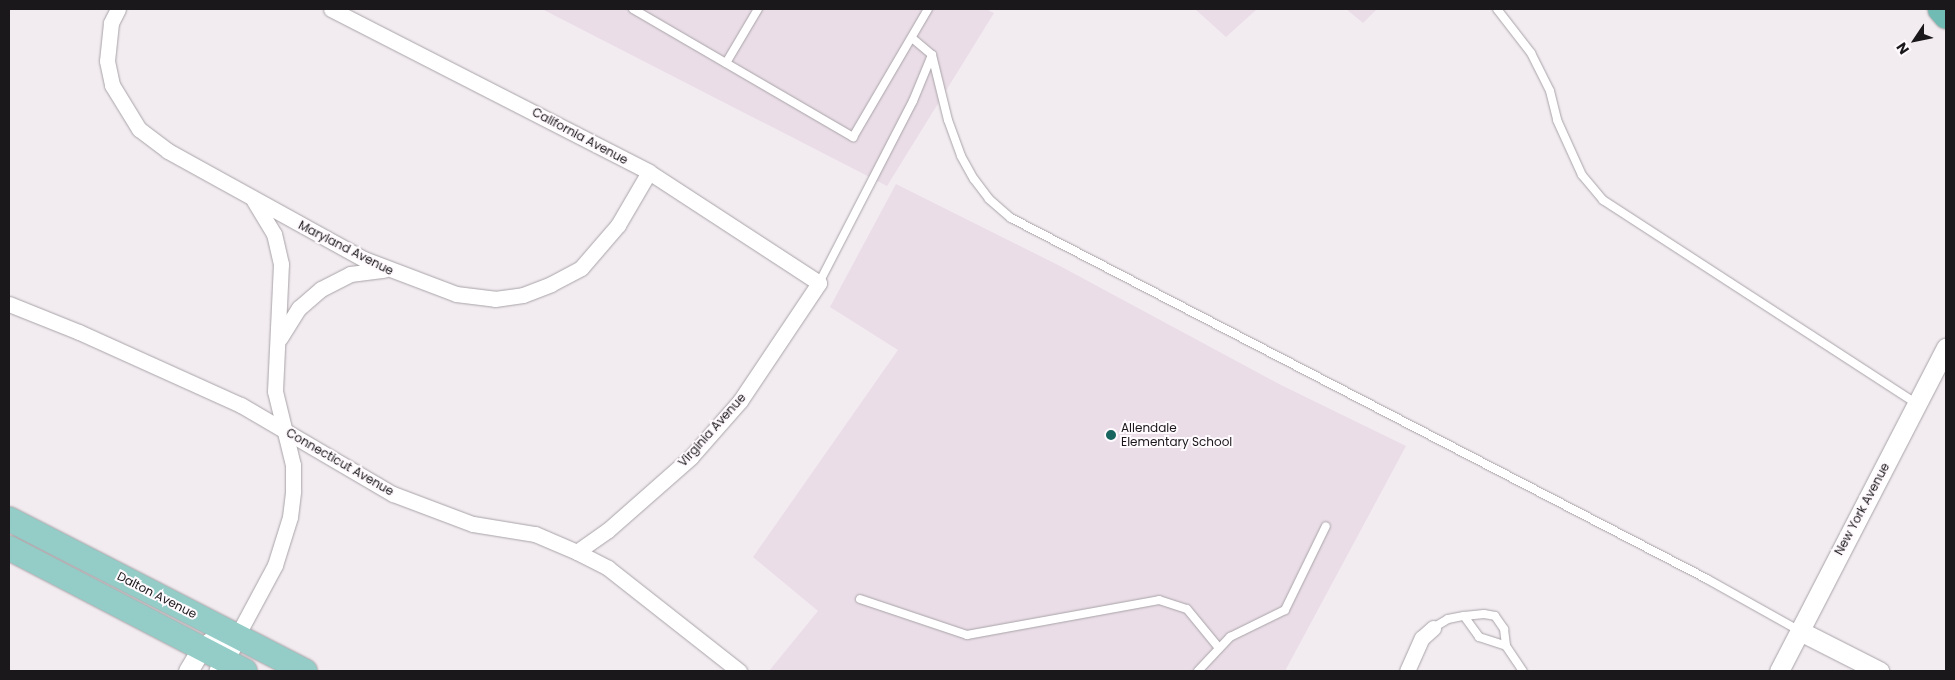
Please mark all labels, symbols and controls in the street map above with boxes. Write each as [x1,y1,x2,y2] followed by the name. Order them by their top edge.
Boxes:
[1890,15,1940,65] north arrow
[1891,38,1914,58] text: N
[530,105,630,167] street label: California Avenue
[296,218,396,278] street label: Maryland Avenue
[675,390,749,470] street label: Virginia Avenue
[1121,421,1232,449] place label: Allendale Elementary School
[284,425,396,499] street label: Connecticut Avenue
[1105,429,1117,441] marker: Allendale Elementary School
[1832,460,1892,558] street label: New York Avenue
[115,569,199,621] street label: Dalton Avenue

